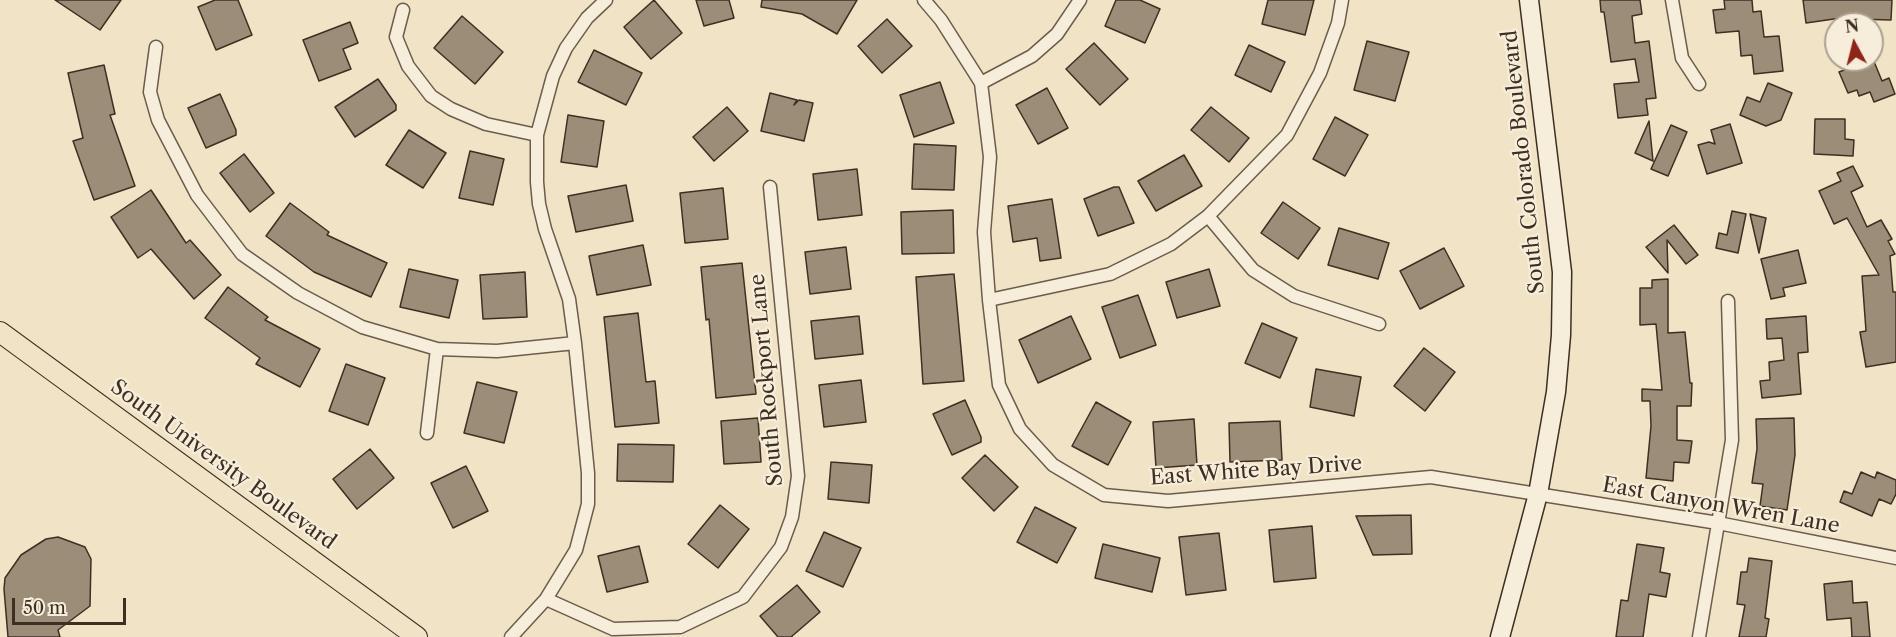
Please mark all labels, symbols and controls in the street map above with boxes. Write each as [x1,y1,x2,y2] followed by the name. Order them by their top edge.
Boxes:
[1824,12,1884,72] north arrow
[1844,15,1860,37] text: N
[1498,29,1550,295] street label: South Colorado Boulevard
[745,273,789,487] street label: South Rockport Lane
[105,375,341,555] street label: South University Boulevard
[1149,451,1363,491] street label: East White Bay Drive
[1600,473,1842,539] street label: East Canyon Wren Lane
[15,586,129,624] scale bar
[23,597,66,619] text: 50 m

